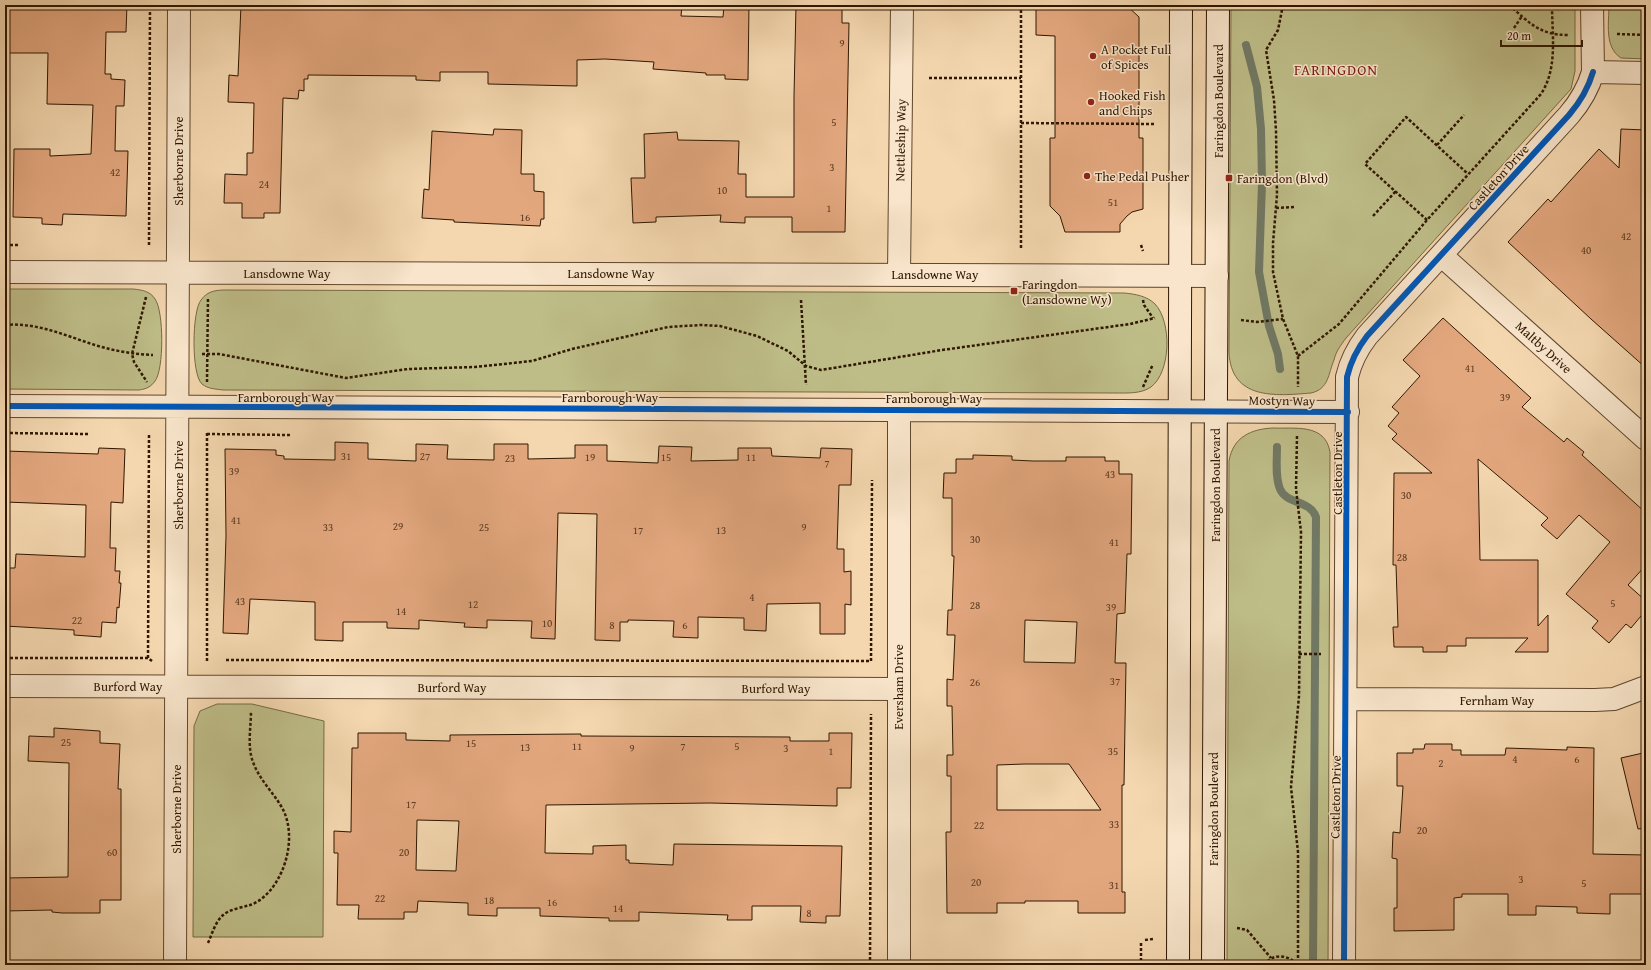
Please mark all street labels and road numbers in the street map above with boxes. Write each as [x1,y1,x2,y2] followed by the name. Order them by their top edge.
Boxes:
[1209,44,1228,158] street label: Faringdon Boulevard
[890,98,911,182] street label: Nettleship Way
[169,116,188,206] street label: Sherborne Drive
[1463,140,1533,215] street label: Castleton Drive
[244,264,331,283] street label: Lansdowne Way
[568,264,655,283] street label: Lansdowne Way
[892,265,979,284] street label: Lansdowne Way
[1511,317,1576,378] street label: Maltby Drive
[238,388,335,407] street label: Farnborough Way
[562,388,659,407] street label: Farnborough Way
[886,389,983,408] street label: Farnborough Way
[1248,390,1316,411] street label: Mostyn Way
[1206,428,1225,542] street label: Faringdon Boulevard
[1328,431,1347,515] street label: Castleton Drive
[169,440,188,530] street label: Sherborne Drive
[889,644,908,730] street label: Eversham Drive
[94,677,163,696] street label: Burford Way
[418,678,487,697] street label: Burford Way
[742,679,811,698] street label: Burford Way
[1460,691,1535,710] street label: Fernham Way
[1204,752,1223,866] street label: Faringdon Boulevard
[1325,755,1346,839] street label: Castleton Drive
[167,764,186,854] street label: Sherborne Drive

